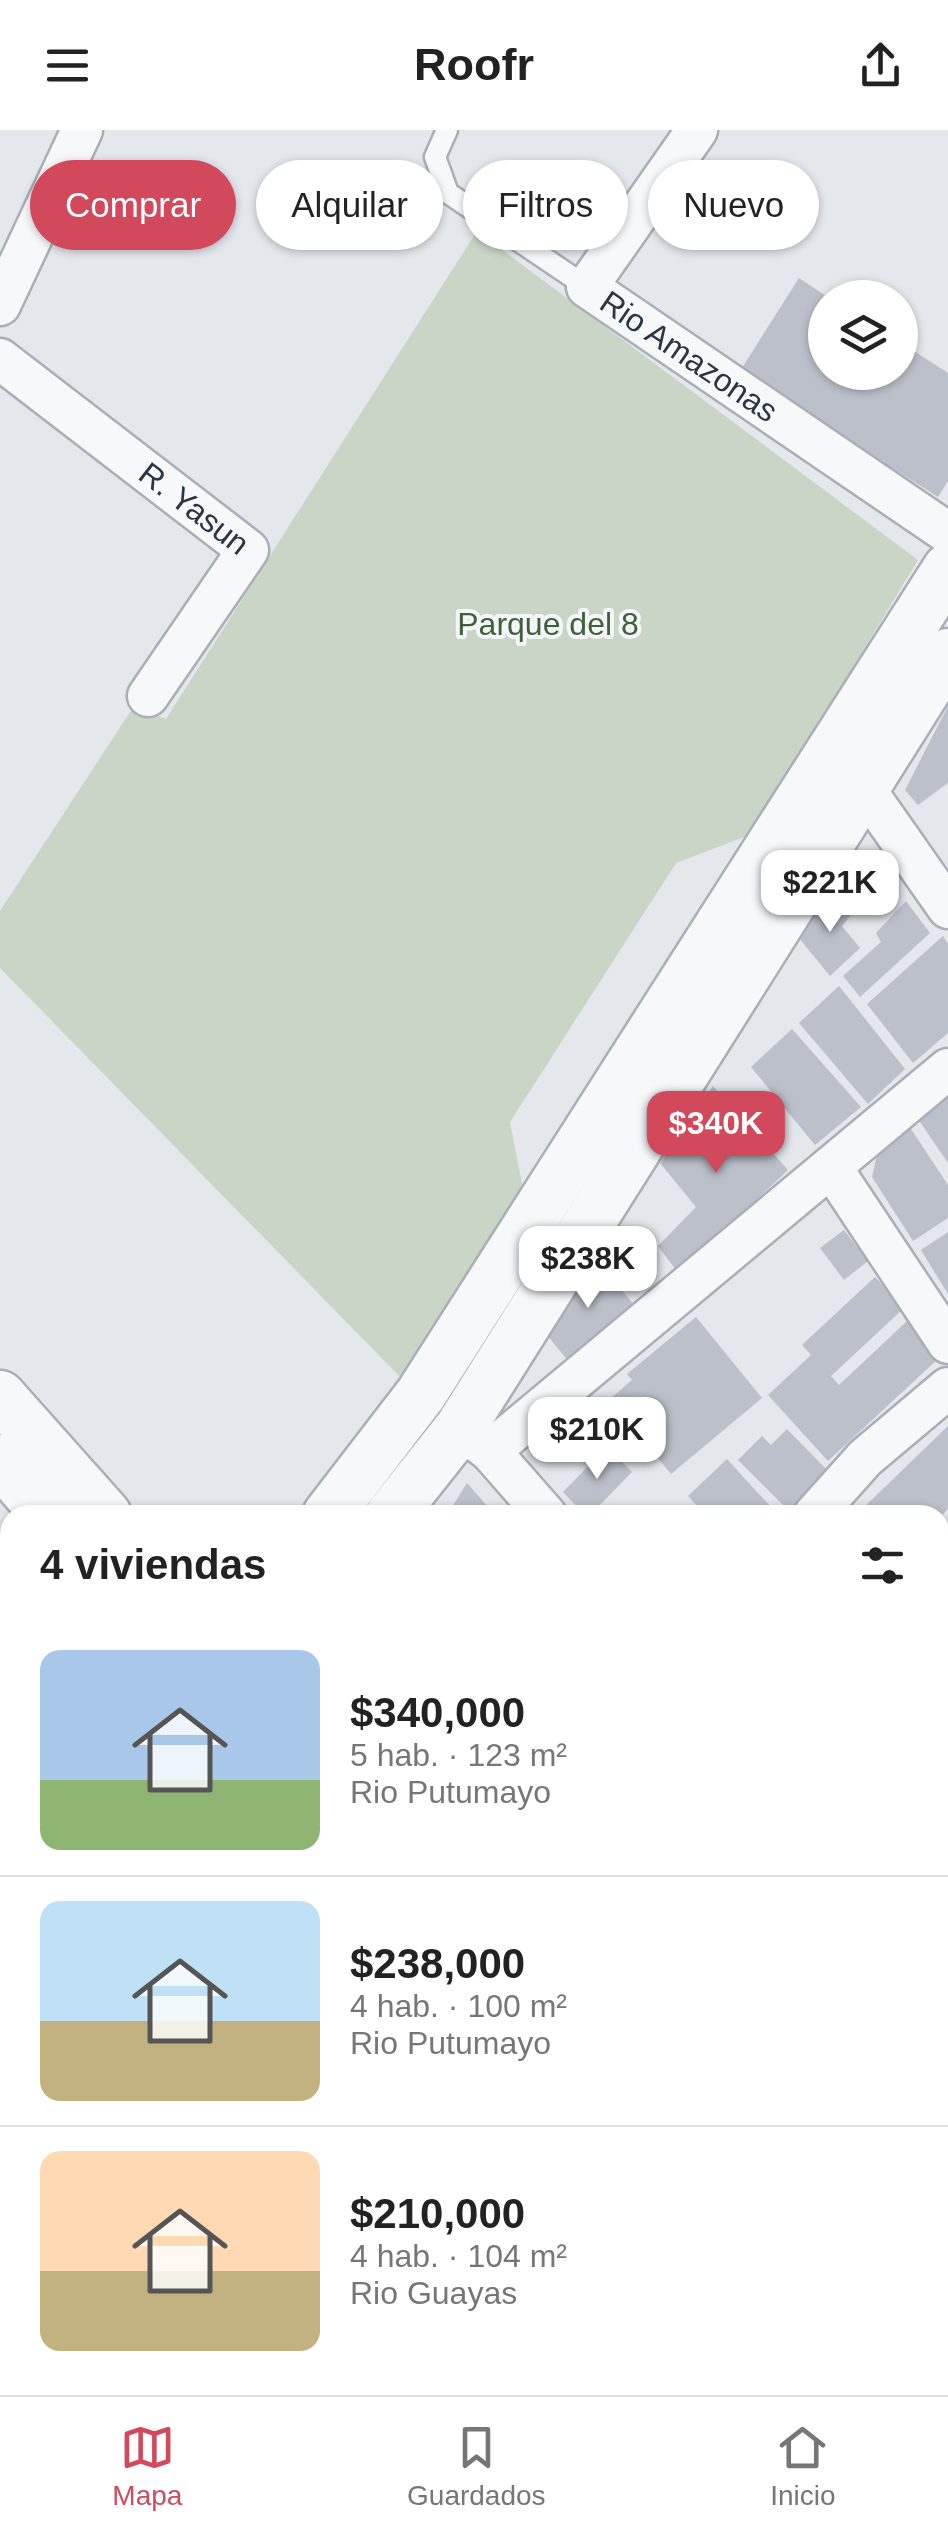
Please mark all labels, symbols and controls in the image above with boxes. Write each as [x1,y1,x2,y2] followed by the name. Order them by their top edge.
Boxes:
[40,38,95,93] icon: menu
[853,38,908,93] icon: share
[414,39,534,90] text: Roofr
[30,160,236,250] chip: Comprar
[256,160,443,250] chip: Alquilar
[463,160,628,250] chip: Filtros
[648,160,819,250] chip: Nuevo
[808,280,918,390] map controls
[808,280,918,390] button: layers
[594,283,784,429] street label: Rio Amazonas
[132,455,256,562] street label: R. Yasun
[457,606,639,642] park label: Parque del 8
[760,850,900,935] pin: $221K
[783,864,877,900] text: $221K
[646,1091,786,1176] pin: $340K
[669,1105,763,1141] text: $340K
[518,1226,658,1311] pin: $238K
[541,1240,635,1276] text: $238K
[527,1397,667,1482] pin: $210K
[550,1411,644,1447] text: $210K
[855,1538,910,1593] icon: filters
[40,1541,266,1588] text: 4 viviendas
[350,1689,525,1736] text: $340,000
[120,1690,240,1810] icon: home
[350,1737,567,1773] text: 5 hab. · 123 m²
[350,1774,551,1810] text: Rio Putumayo
[350,1940,525,1987] text: $238,000
[120,1941,240,2061] icon: home
[350,1988,567,2024] text: 4 hab. · 100 m²
[350,2025,551,2061] text: Rio Putumayo
[350,2190,525,2237] text: $210,000
[120,2191,240,2311] icon: home
[350,2238,567,2274] text: 4 hab. · 104 m²
[350,2275,517,2311] text: Rio Guayas
[112,2420,182,2512] tab: Mapa
[407,2420,546,2512] tab: Guardados
[770,2420,836,2512] tab: Inicio

